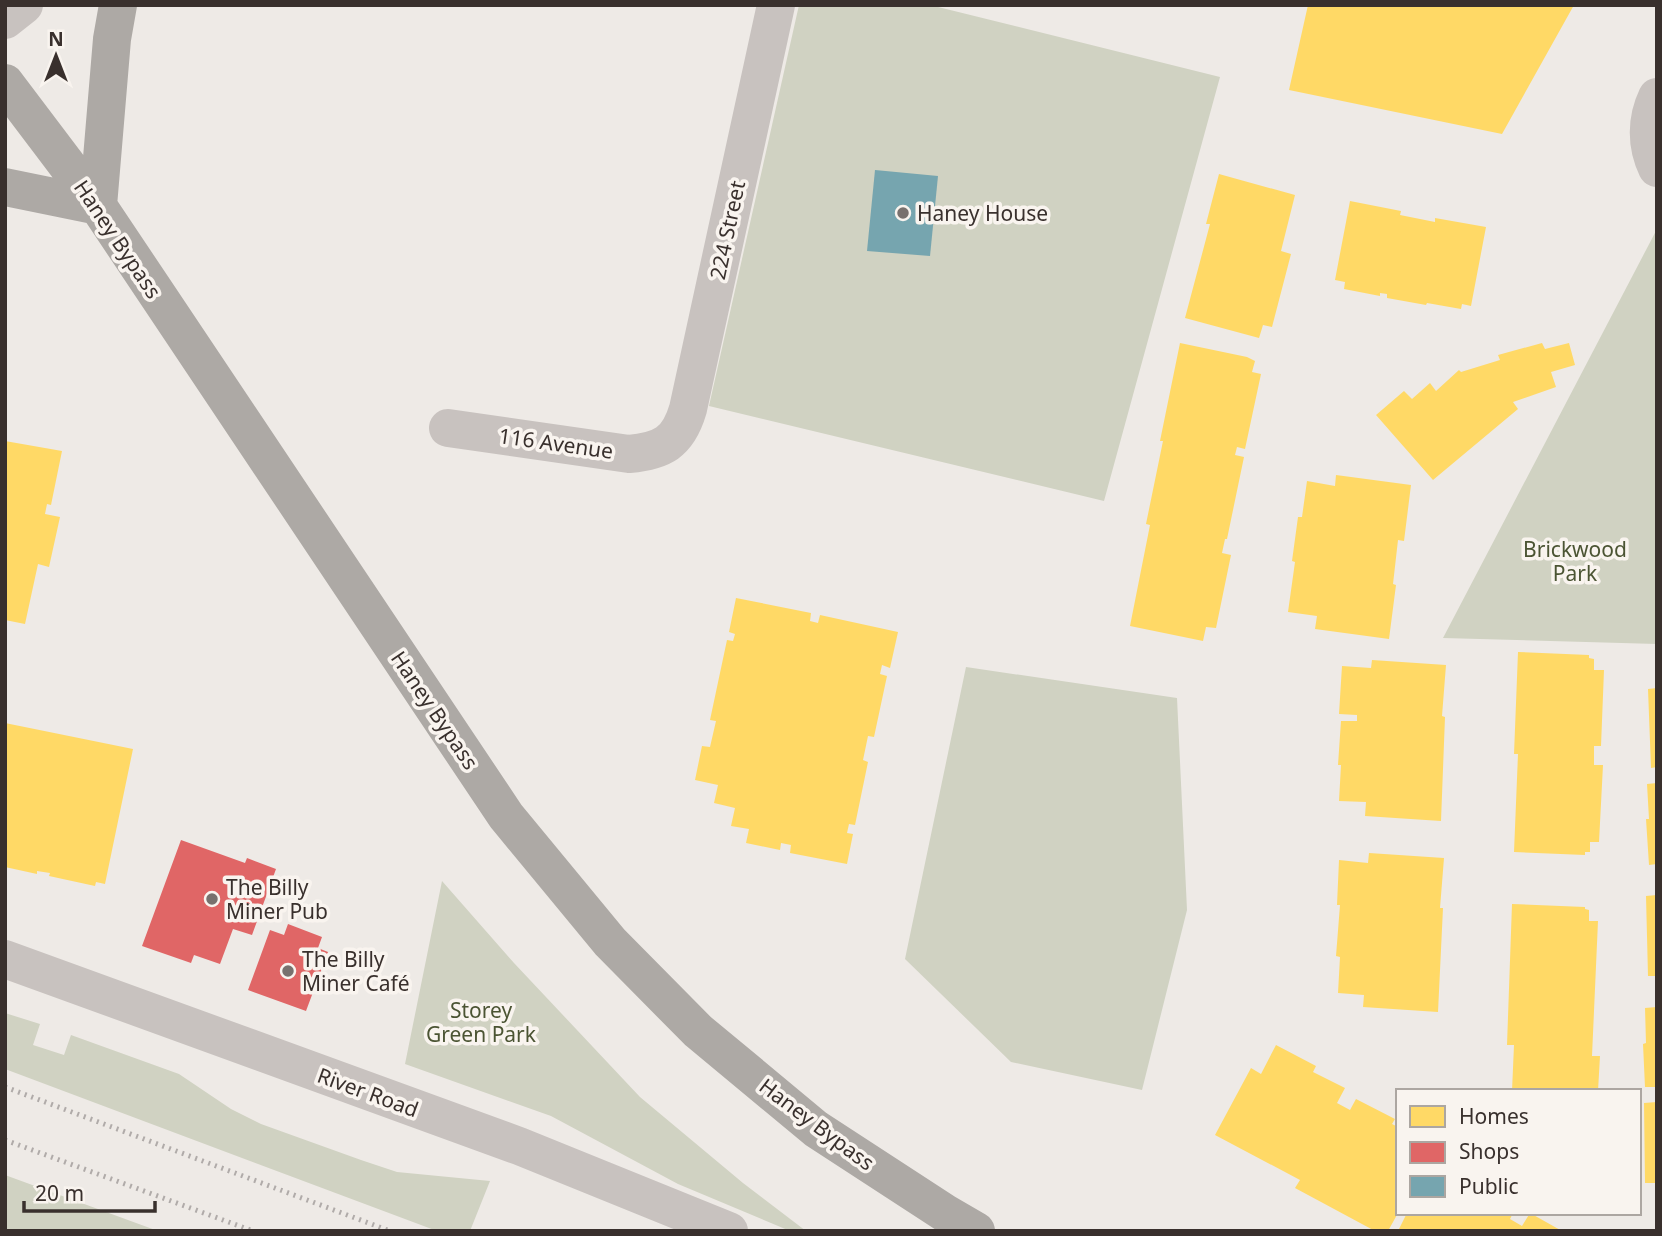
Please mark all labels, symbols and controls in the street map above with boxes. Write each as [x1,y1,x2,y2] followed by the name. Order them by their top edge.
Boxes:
[21,21,91,91] north arrow
[48,26,64,52] text: N
[68,174,168,304] street label: Haney Bypass
[703,178,751,282] street label: 224 Street
[917,199,1048,227] place label: Haney House
[895,205,911,221] marker: Haney House
[497,421,615,465] street label: 116 Avenue
[1523,535,1627,587] park label: Brickwood Park
[385,645,485,775] street label: Haney Bypass
[226,873,328,925] place label: The Billy Miner Pub
[204,891,220,907] marker: The Billy Miner Pub
[302,945,410,997] place label: The Billy Miner Café
[280,963,296,979] marker: The Billy Miner Café
[426,996,537,1048] park label: Storey Green Park
[314,1061,422,1123] street label: River Road
[754,1072,880,1176] street label: Haney Bypass
[1396,1089,1641,1215] legend
[1459,1102,1529,1130] text: Homes
[1459,1137,1519,1165] text: Shops
[24,1170,156,1214] scale bar
[1459,1172,1519,1200] text: Public
[35,1179,84,1207] text: 20 m

